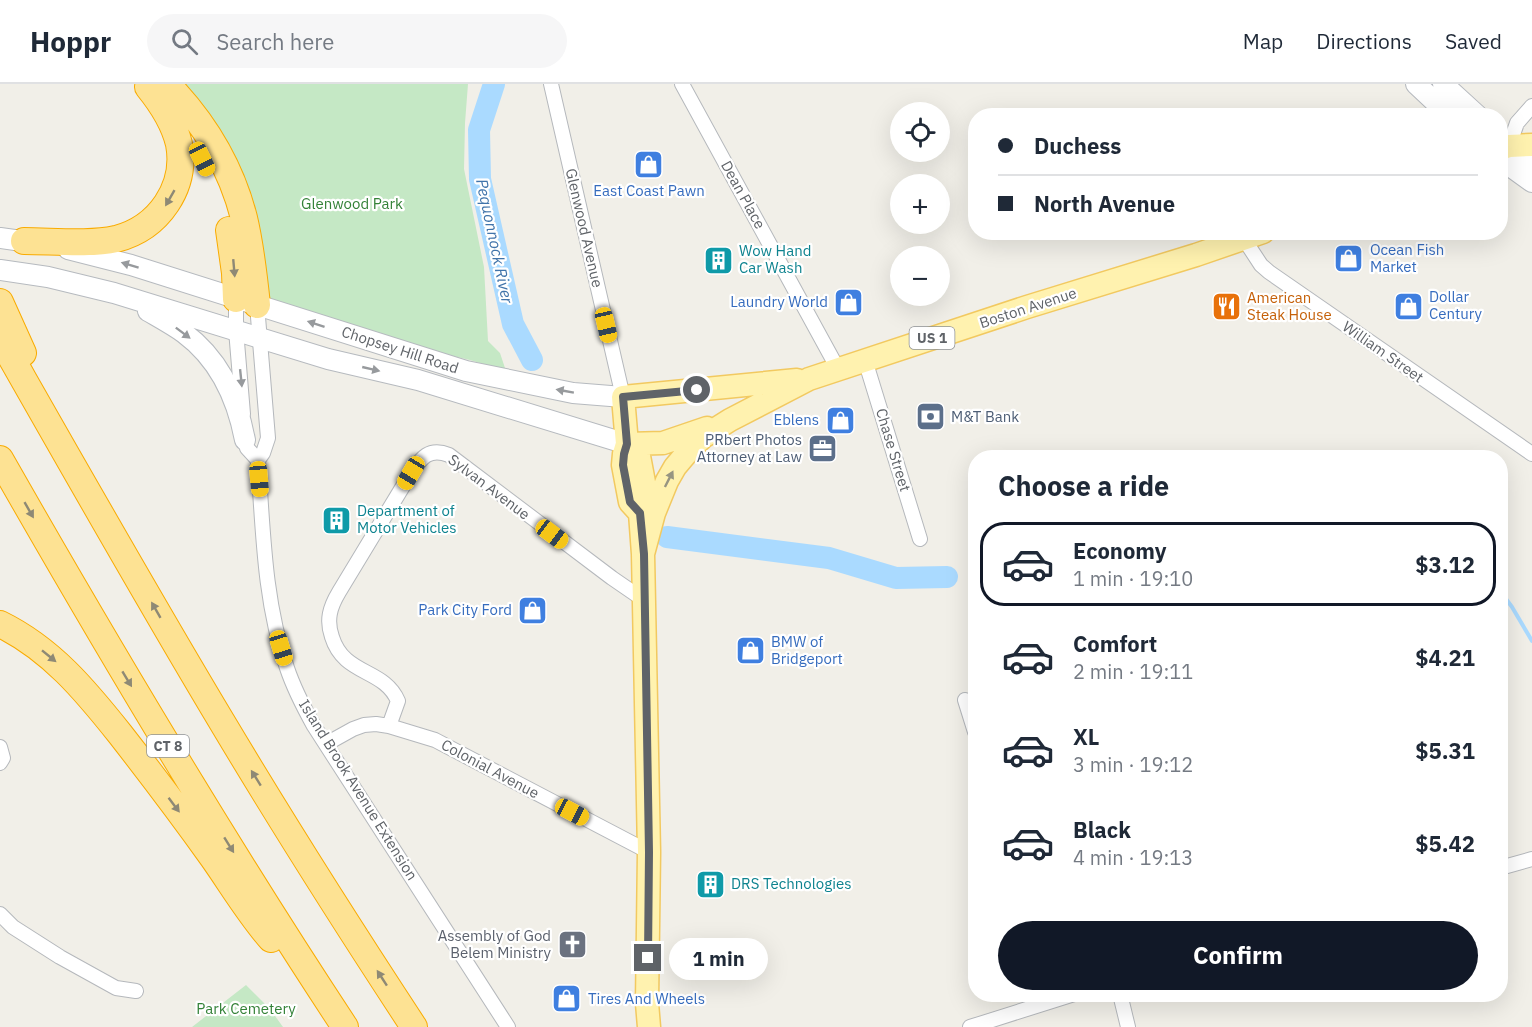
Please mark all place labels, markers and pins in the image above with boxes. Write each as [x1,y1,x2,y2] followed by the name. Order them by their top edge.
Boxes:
[633,148,665,180] shop icon: East Coast Pawn
[593,181,705,200] place label: East Coast Pawn
[1370,240,1444,276] place label: Ocean Fish Market
[739,241,811,277] place label: Wow Hand Car Wash
[1333,243,1365,275] shop icon: Ocean Fish Market
[702,244,734,276] building icon: Wow Hand Car Wash
[833,286,865,318] shop icon: Laundry World
[1429,287,1483,323] place label: Dollar Century
[1247,288,1332,324] place label: American Steak House
[1392,290,1424,322] shop icon: Dollar Century
[1210,291,1242,323] restaurant icon: American Steak House
[730,292,828,311] place label: Laundry World
[914,401,946,433] bank icon: M&T Bank
[824,404,856,436] shop icon: Eblens
[951,407,1019,426] place label: M&T Bank
[773,410,819,429] place label: Eblens
[697,430,802,466] place label: PRbert Photos Attorney at Law
[807,433,839,465] office icon: PRbert Photos Attorney at Law
[357,501,457,537] place label: Department of Motor Vehicles
[320,504,352,536] building icon: Department of Motor Vehicles
[517,594,549,626] shop icon: Park City Ford
[418,600,512,619] place label: Park City Ford
[771,632,843,668] place label: BMW of Bridgeport
[734,635,766,667] shop icon: BMW of Bridgeport
[694,868,726,900] building icon: DRS Technologies
[731,874,851,893] place label: DRS Technologies
[438,926,552,962] place label: Assembly of God Belem Ministry
[556,929,588,961] church icon: Assembly of God Belem Ministry
[551,983,583,1015] shop icon: Tires And Wheels
[588,989,705,1008] place label: Tires And Wheels

